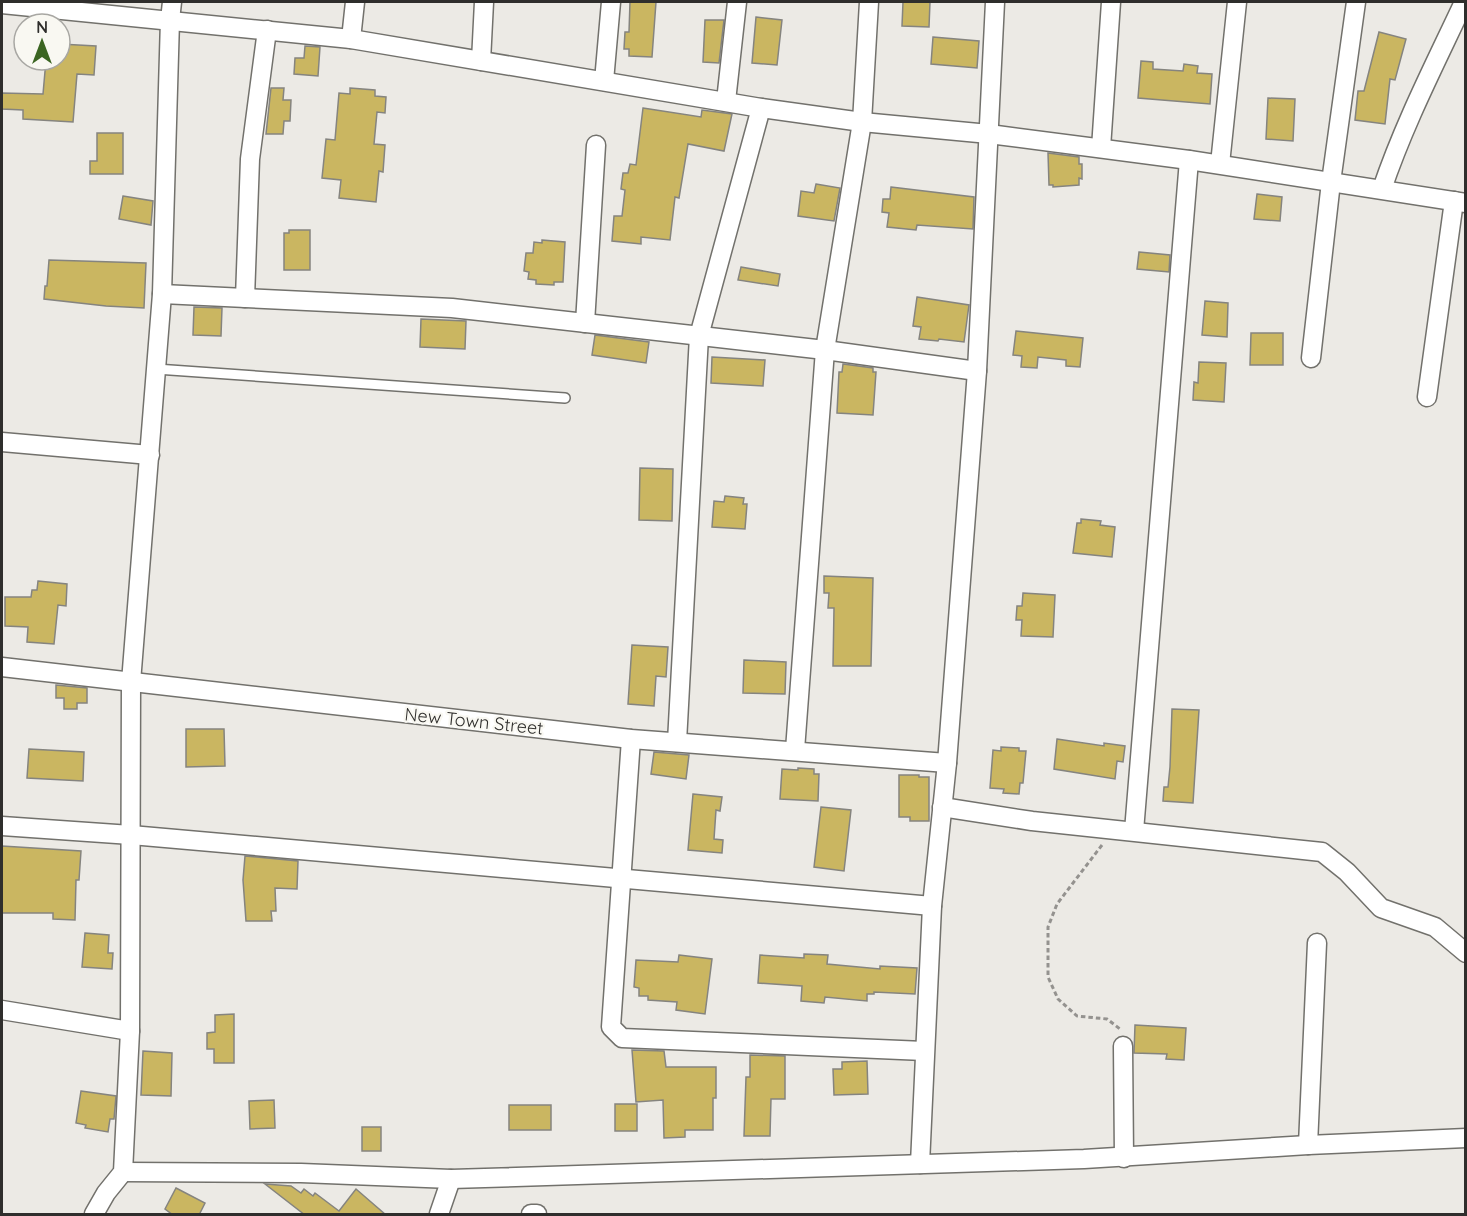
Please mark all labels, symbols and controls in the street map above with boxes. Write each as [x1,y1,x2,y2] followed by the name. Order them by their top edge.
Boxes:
[12,12,72,72] north arrow
[36,17,48,37] text: N
[403,702,545,740] street label: New Town Street

